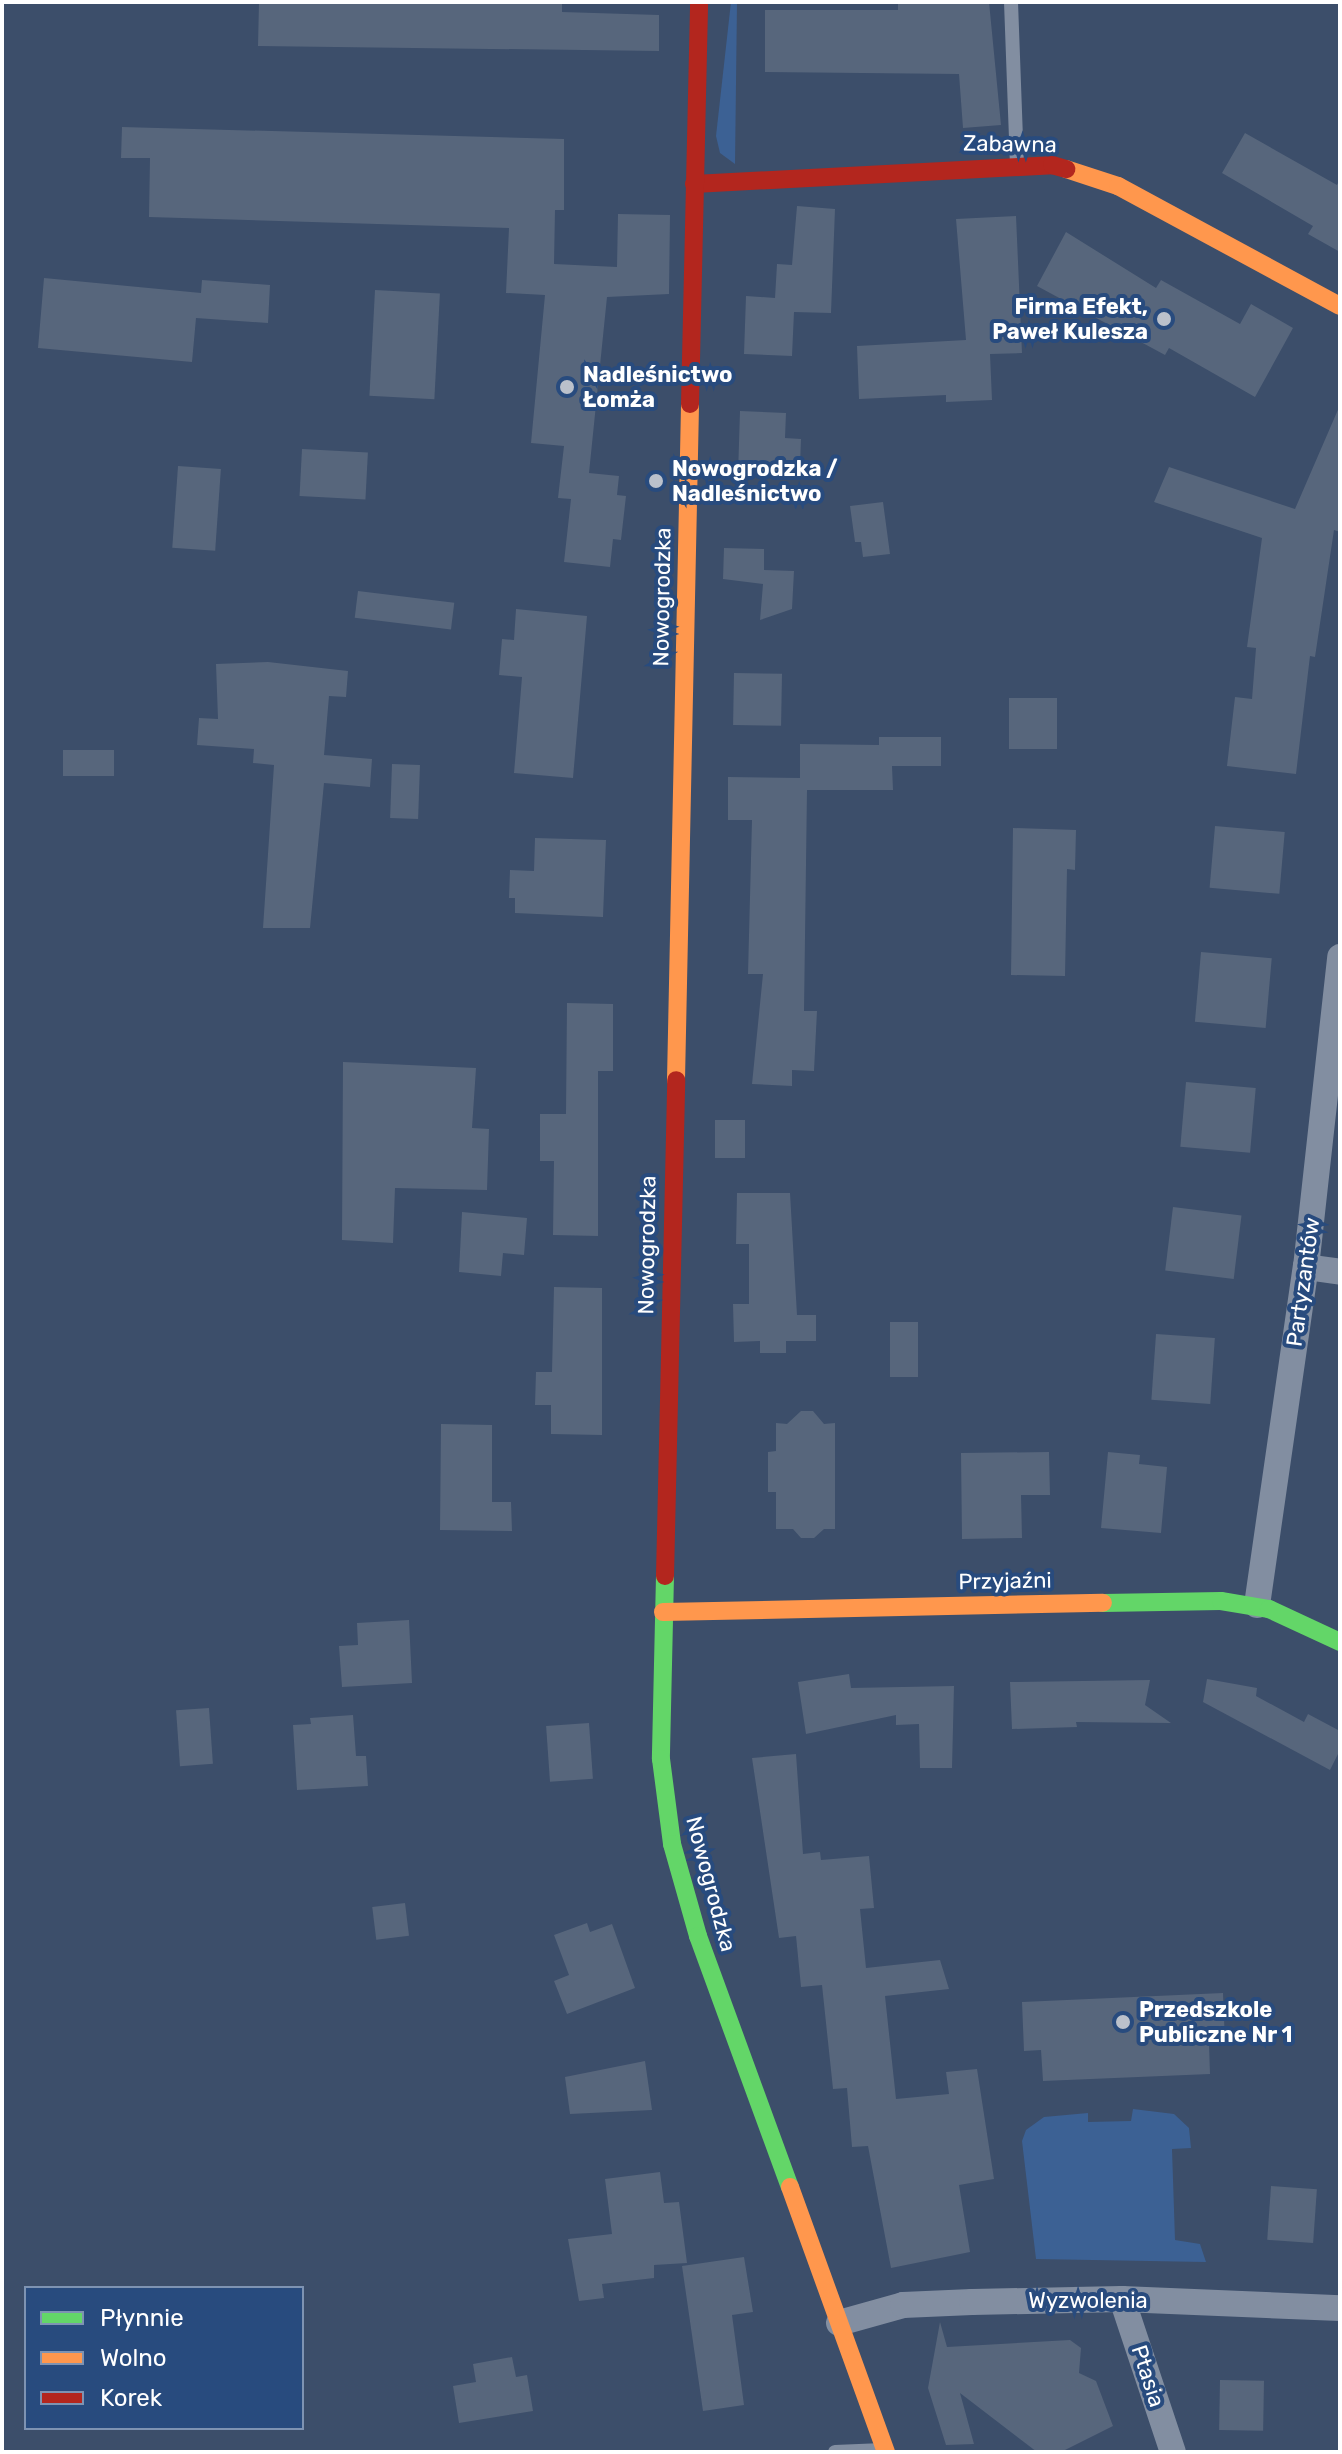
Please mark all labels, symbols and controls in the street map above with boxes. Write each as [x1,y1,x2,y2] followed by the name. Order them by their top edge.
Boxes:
[963,130,1057,158] street label: Zabawna
[992,293,1148,344] place label: Firma Efekt, Paweł Kulesza
[1155,310,1173,328] marker: Firma Efekt, Paweł Kulesza
[583,361,732,412] place label: Nadleśnictwo Łomża
[558,378,576,396] marker: Nadleśnictwo Łomża
[672,455,838,506] place label: Nowogrodzka / Nadleśnictwo
[647,472,665,490] marker: Nowogrodzka / Nadleśnictwo
[648,527,676,667] street label: Nowogrodzka
[633,1175,661,1315] street label: Nowogrodzka
[1281,1216,1325,1348] street label: Partyzantów
[958,1567,1052,1595] street label: Przyjaźni
[680,1813,742,1955] street label: Nowogrodzka
[1139,1996,1293,2048] place label: Przedszkole Publiczne Nr 1
[1114,2013,1132,2031] marker: Przedszkole Publiczne Nr 1
[24,2286,304,2430] legend
[1028,2288,1148,2314] street label: Wyzwolenia
[100,2304,184,2332] text: Płynnie
[1126,2342,1170,2410] street label: Ptasia
[100,2344,167,2372] text: Wolno
[100,2384,162,2412] text: Korek

